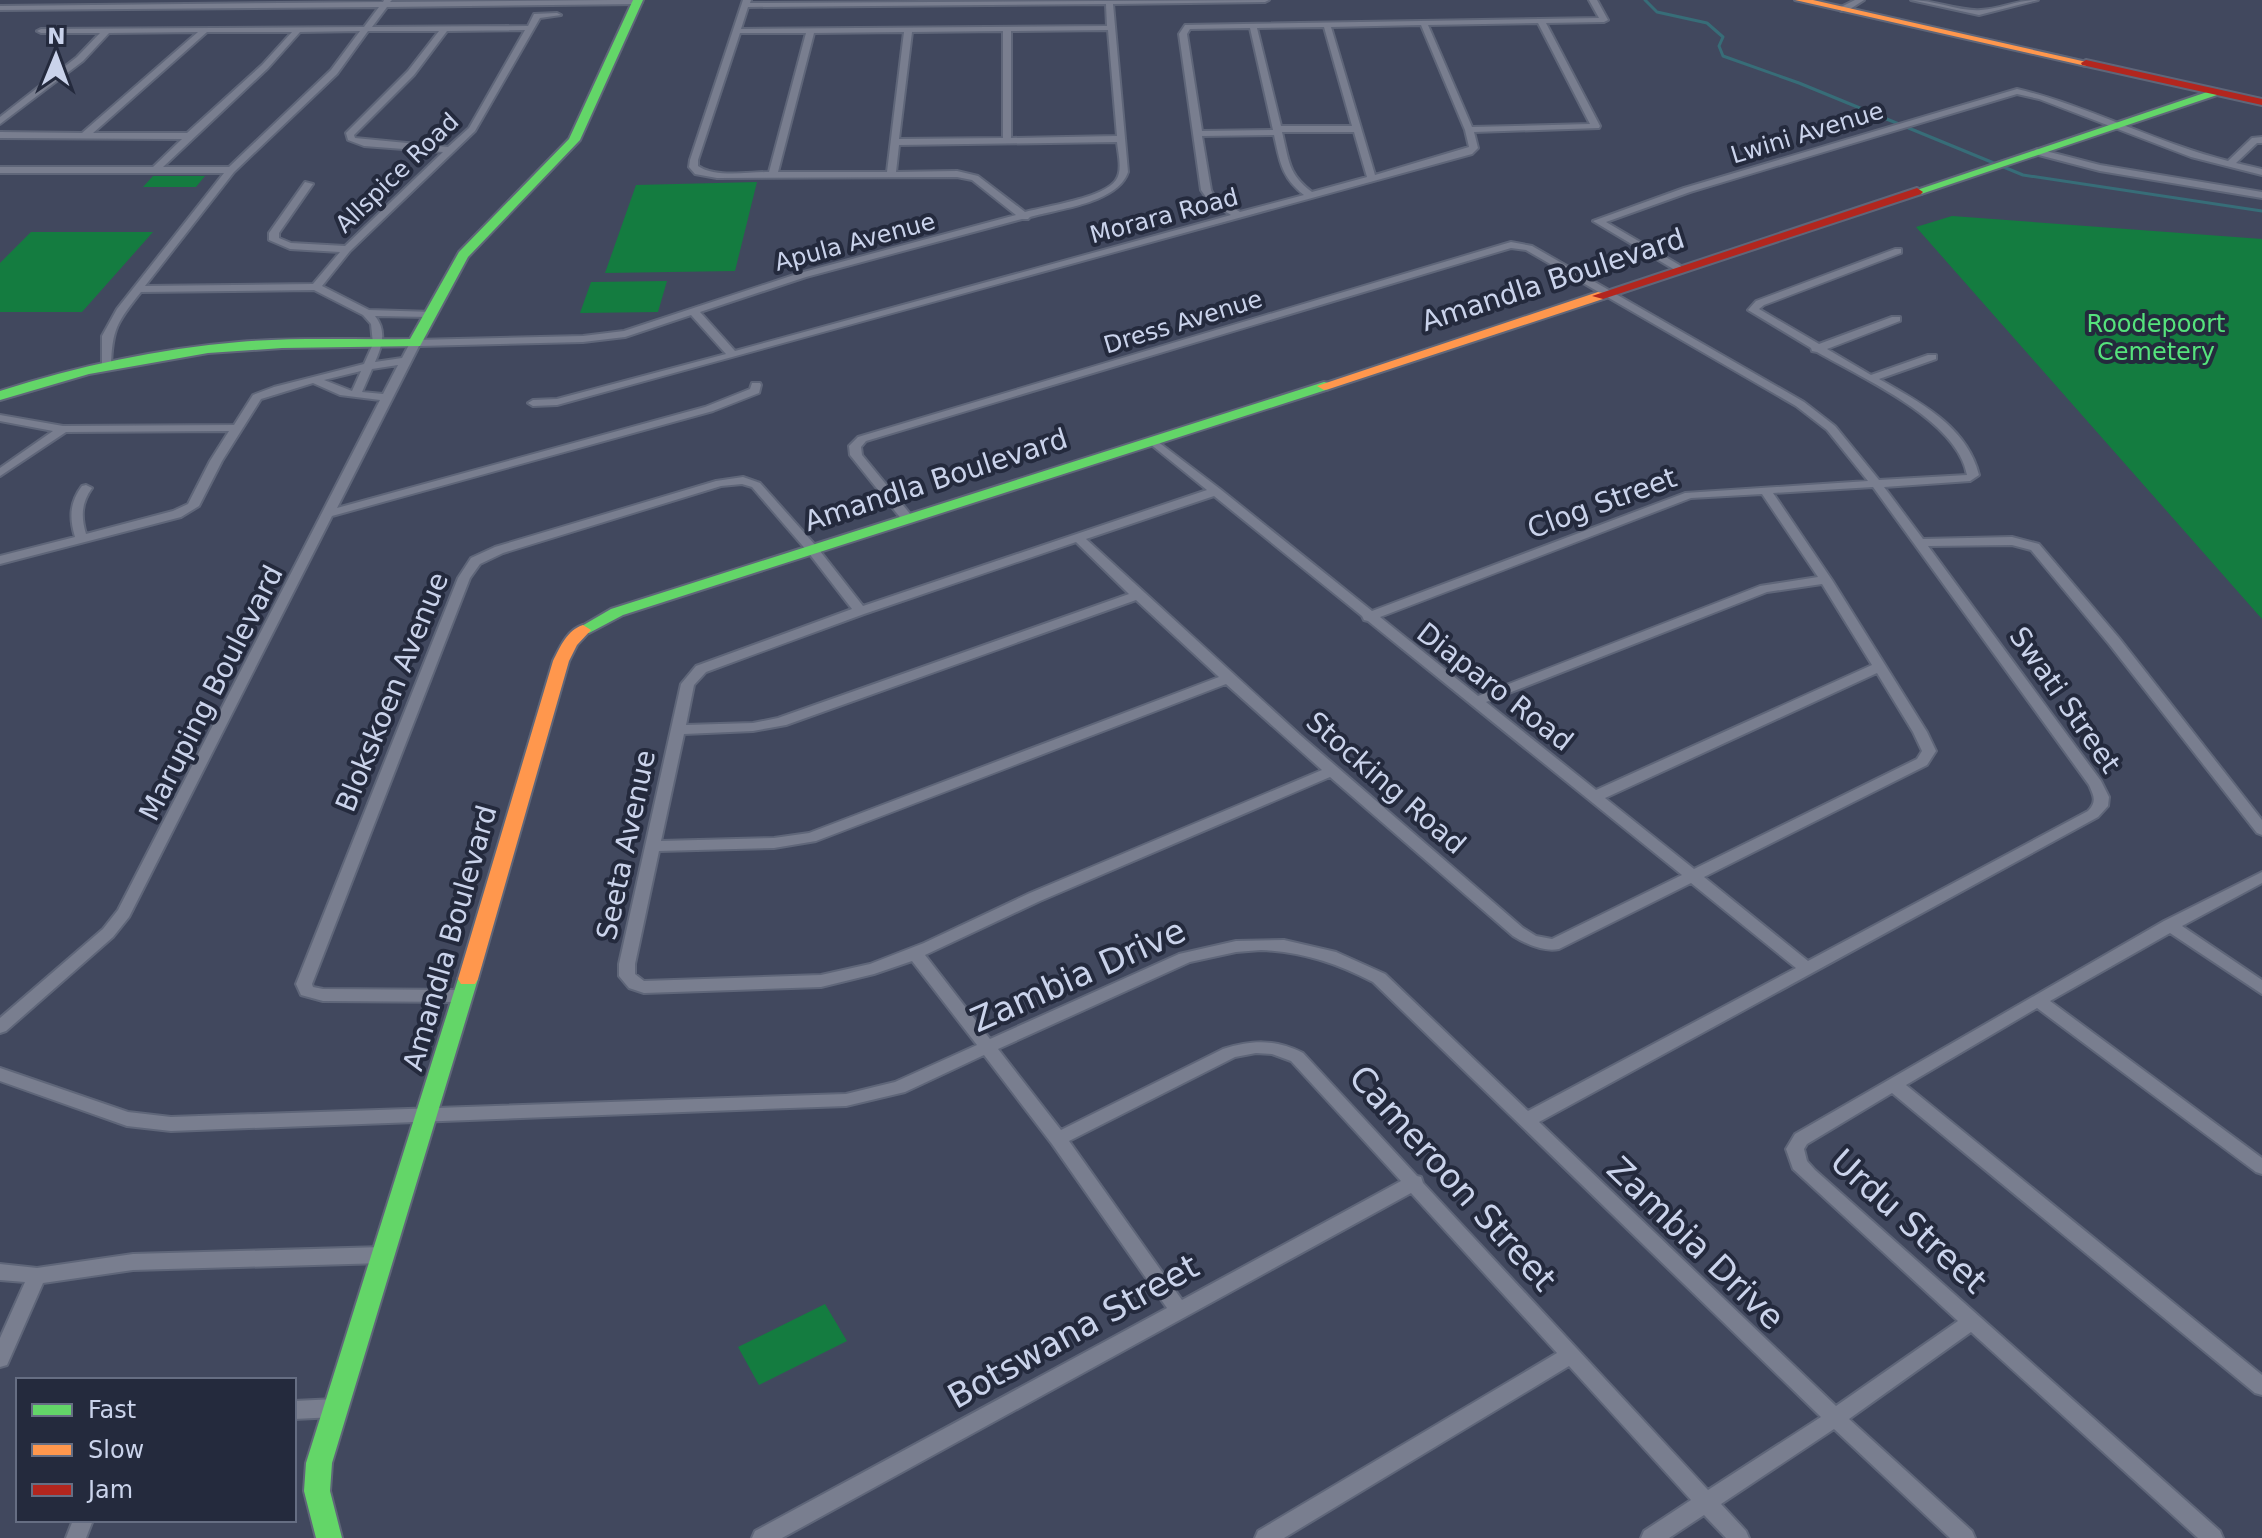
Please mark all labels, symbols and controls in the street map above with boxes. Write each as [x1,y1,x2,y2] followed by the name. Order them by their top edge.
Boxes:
[16,16,96,96] north arrow
[47,24,66,49] text: N
[1727,96,1887,170] street label: Lwini Avenue
[330,107,464,239] street label: Allspice Road
[1087,183,1241,249] street label: Morara Road
[772,207,938,277] street label: Apula Avenue
[1417,222,1689,338] street label: Amandla Boulevard
[1100,285,1266,359] street label: Dress Avenue
[2087,310,2225,366] park label: Roodepoort Cemetery
[800,422,1072,538] street label: Amandla Boulevard
[1523,461,1681,545] street label: Clog Street
[132,560,290,826] street label: Maruping Boulevard
[329,568,455,816] street label: Blokskoen Avenue
[1411,616,1579,758] street label: Diaparo Road
[2003,621,2127,779] street label: Swati Street
[1300,705,1472,861] street label: Stocking Road
[590,747,662,943] street label: Seeta Avenue
[396,801,504,1075] street label: Amandla Boulevard
[965,910,1191,1040] street label: Zambia Drive
[1341,1057,1565,1299] street label: Cameroon Street
[1823,1141,1995,1301] street label: Urdu Street
[1599,1149,1793,1337] street label: Zambia Drive
[941,1246,1205,1416] street label: Botswana Street
[16,1378,296,1522] legend
[88,1396,136,1424] text: Fast
[88,1436,144,1464] text: Slow
[86,1476,133,1504] text: Jam

